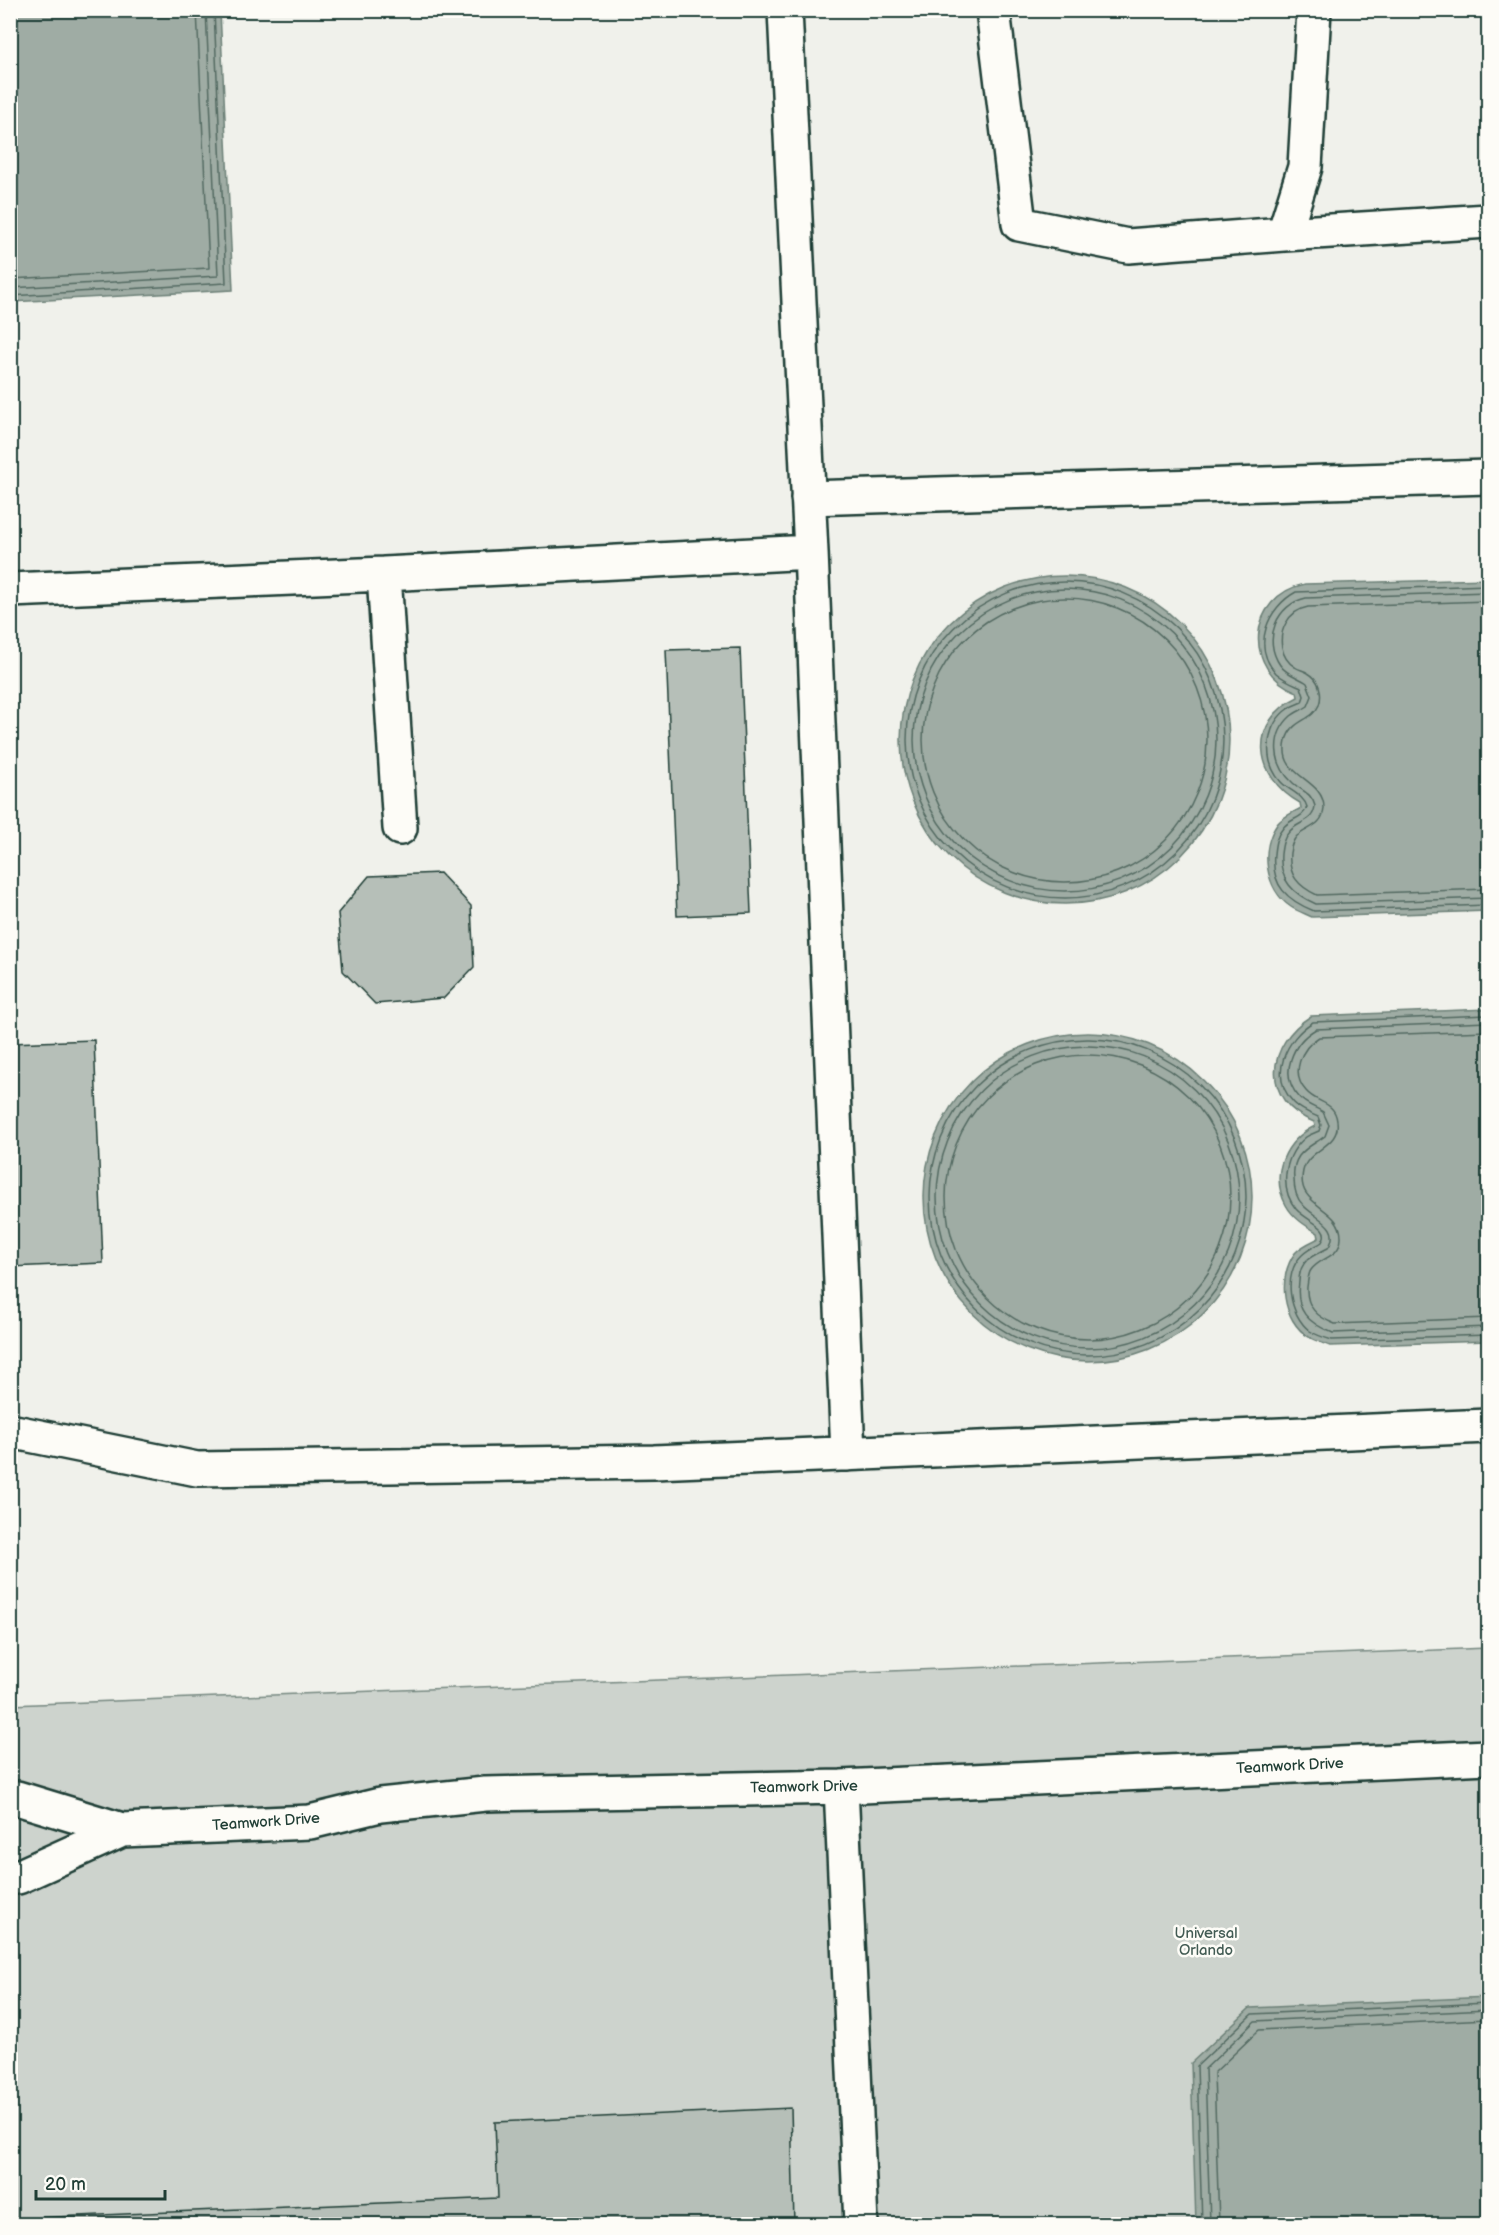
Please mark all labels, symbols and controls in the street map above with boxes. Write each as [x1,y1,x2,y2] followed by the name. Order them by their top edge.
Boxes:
[1236,1754,1344,1778] street label: Teamwork Drive
[750,1777,858,1797] street label: Teamwork Drive
[212,1809,320,1835] street label: Teamwork Drive
[1174,1924,1238,1960] park label: Universal Orlando
[36,2163,165,2201] scale bar
[45,2174,86,2195] text: 20 m

